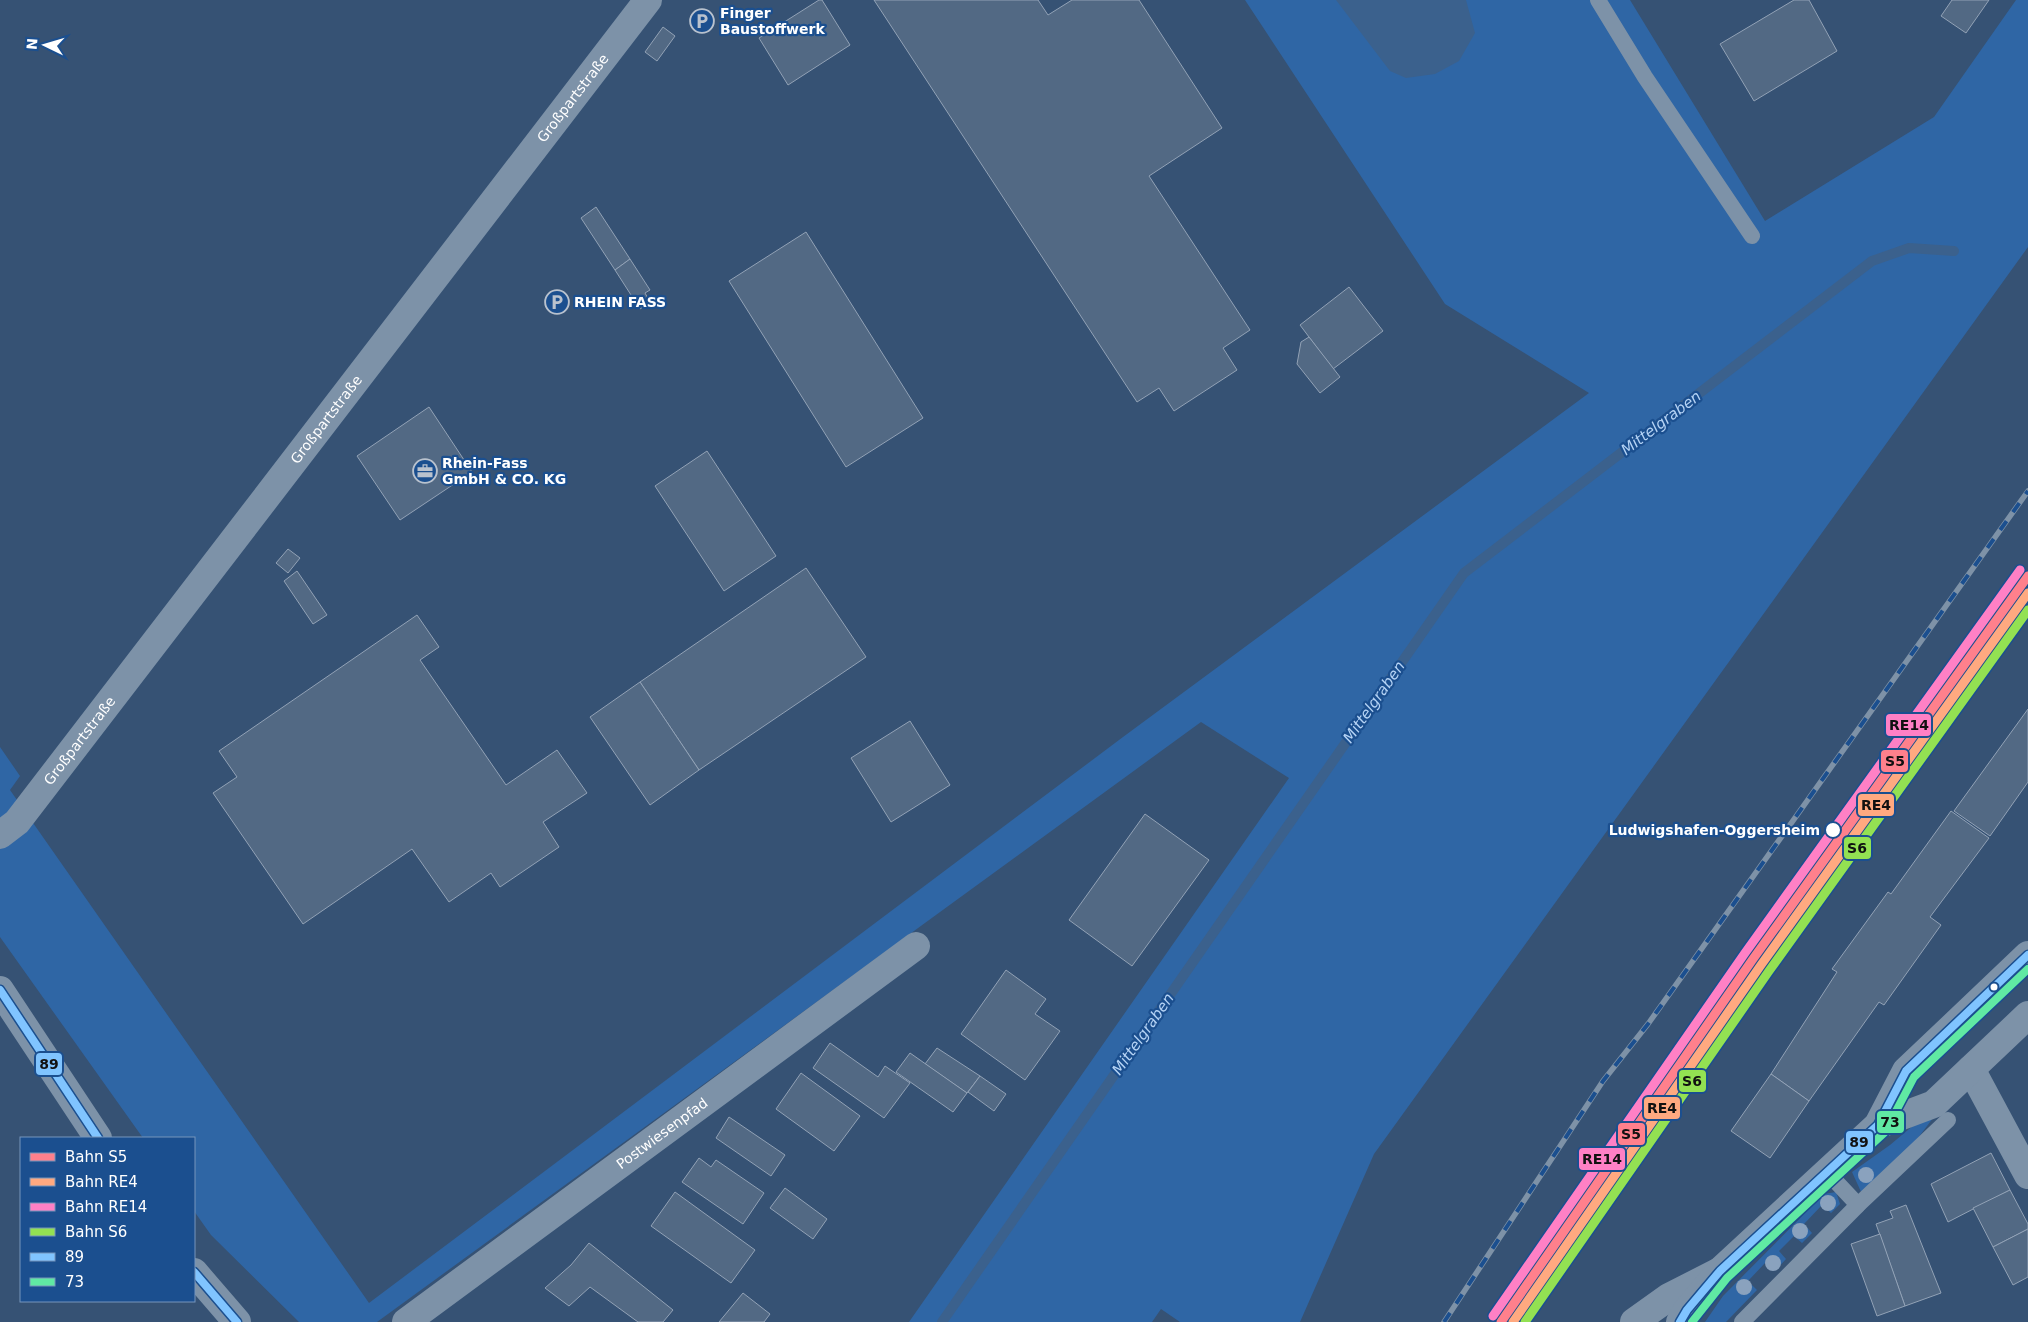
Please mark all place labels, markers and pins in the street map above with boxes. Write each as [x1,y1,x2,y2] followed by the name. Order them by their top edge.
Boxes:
[720,5,825,37] place label: Finger Baustoffwerk
[689,8,715,34] parking icon: Finger Baustoffwerk
[544,289,570,315] parking icon: RHEIN FASS
[574,294,666,310] place label: RHEIN FASS
[442,455,566,487] place label: Rhein-Fass GmbH & CO. KG
[412,458,438,484] office icon: Rhein-Fass GmbH & CO. KG
[1824,821,1842,839] marker: Ludwigshafen-Oggersheim
[1609,822,1820,838] place label: Ludwigshafen-Oggersheim
[1989,982,1999,992] unlabelled marker

